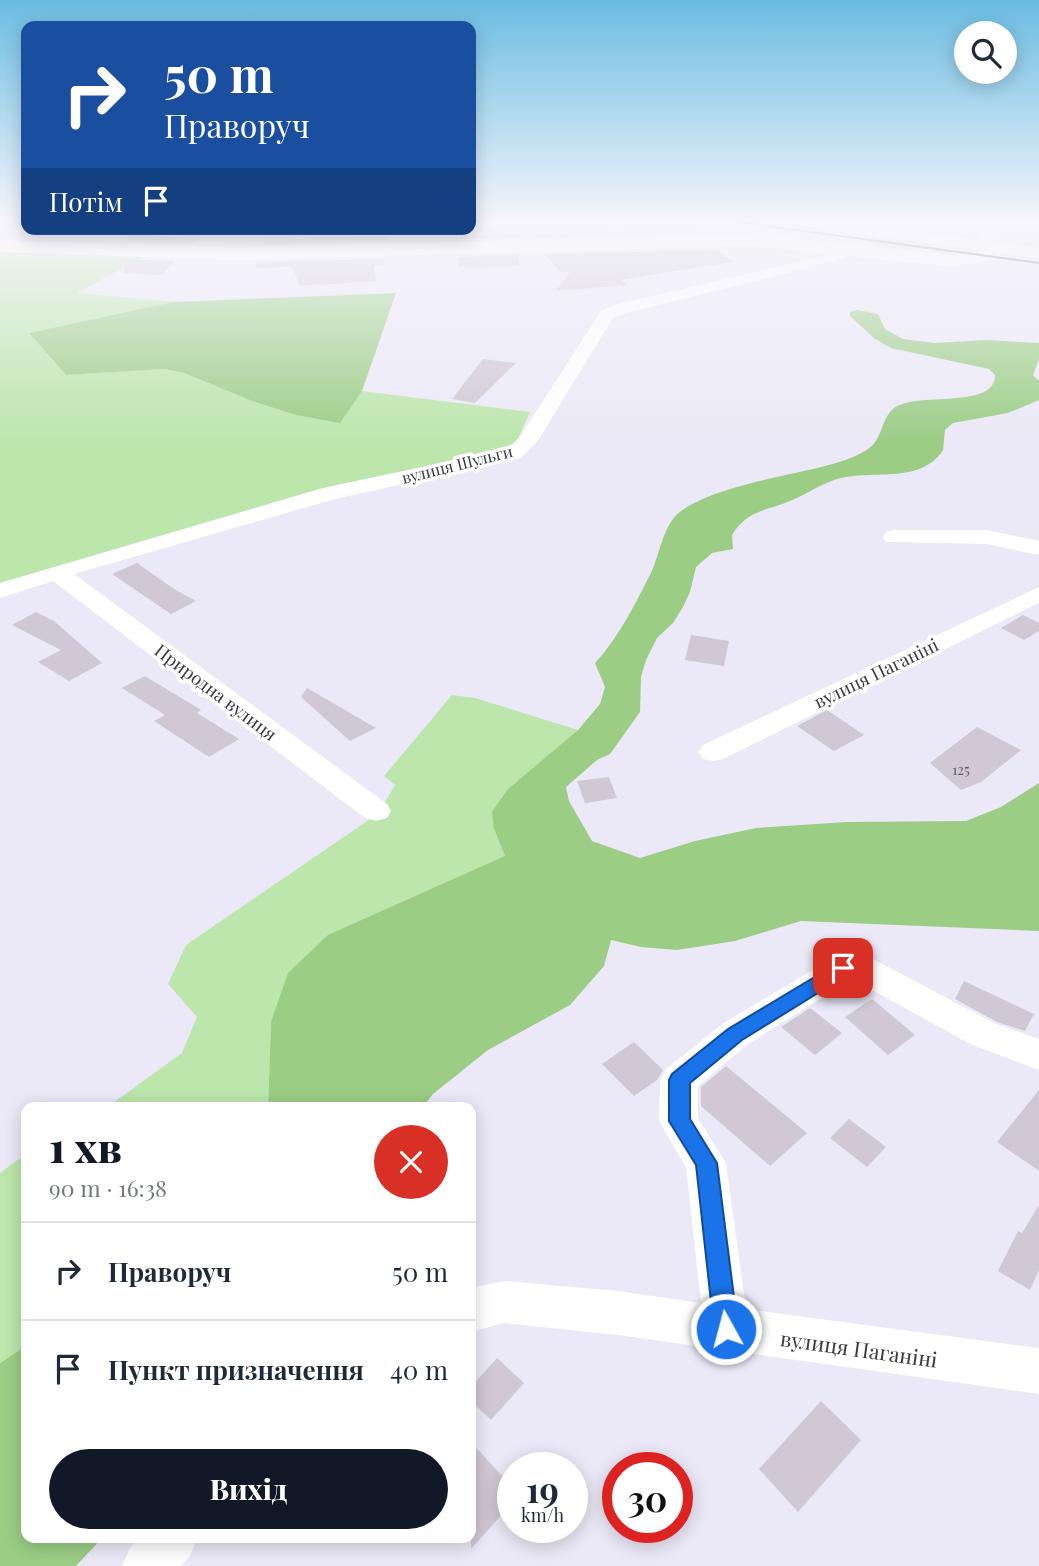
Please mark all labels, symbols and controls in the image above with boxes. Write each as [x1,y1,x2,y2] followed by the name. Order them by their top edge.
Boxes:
[954,21,1017,84] map controls
[954,21,1017,84] button: search
[164,40,274,105] text: 50 m
[49,49,140,140] icon: right
[164,103,310,146] text: Праворуч
[137,182,175,220] icon: arrive
[49,184,123,219] text: Потім
[399,440,515,488] street label: вулиця Шульги
[810,632,942,714] street label: вулиця Паганіні
[150,638,282,746] street label: Природна вулиця
[952,760,970,779] house number: 125
[813,938,873,998] pin
[824,949,862,987] icon: arrive
[49,1118,122,1174] text: 1 хв
[374,1125,448,1199] button: close
[49,1172,167,1203] text: 90 m · 16:38
[49,1252,87,1290] icon: right
[108,1254,231,1289] text: Праворуч
[392,1254,448,1289] text: 50 m
[689,1292,763,1366] position arrow
[779,1323,939,1373] street label: вулиця Паганіні
[49,1350,87,1388] icon: arrive
[108,1352,364,1387] text: Пункт призначення
[390,1352,448,1387] text: 40 m
[49,1449,448,1529] button: Вихід
[602,1452,693,1543] speed limit sign: 30
[526,1465,559,1512] text: 19
[521,1503,564,1527] text: km/h

